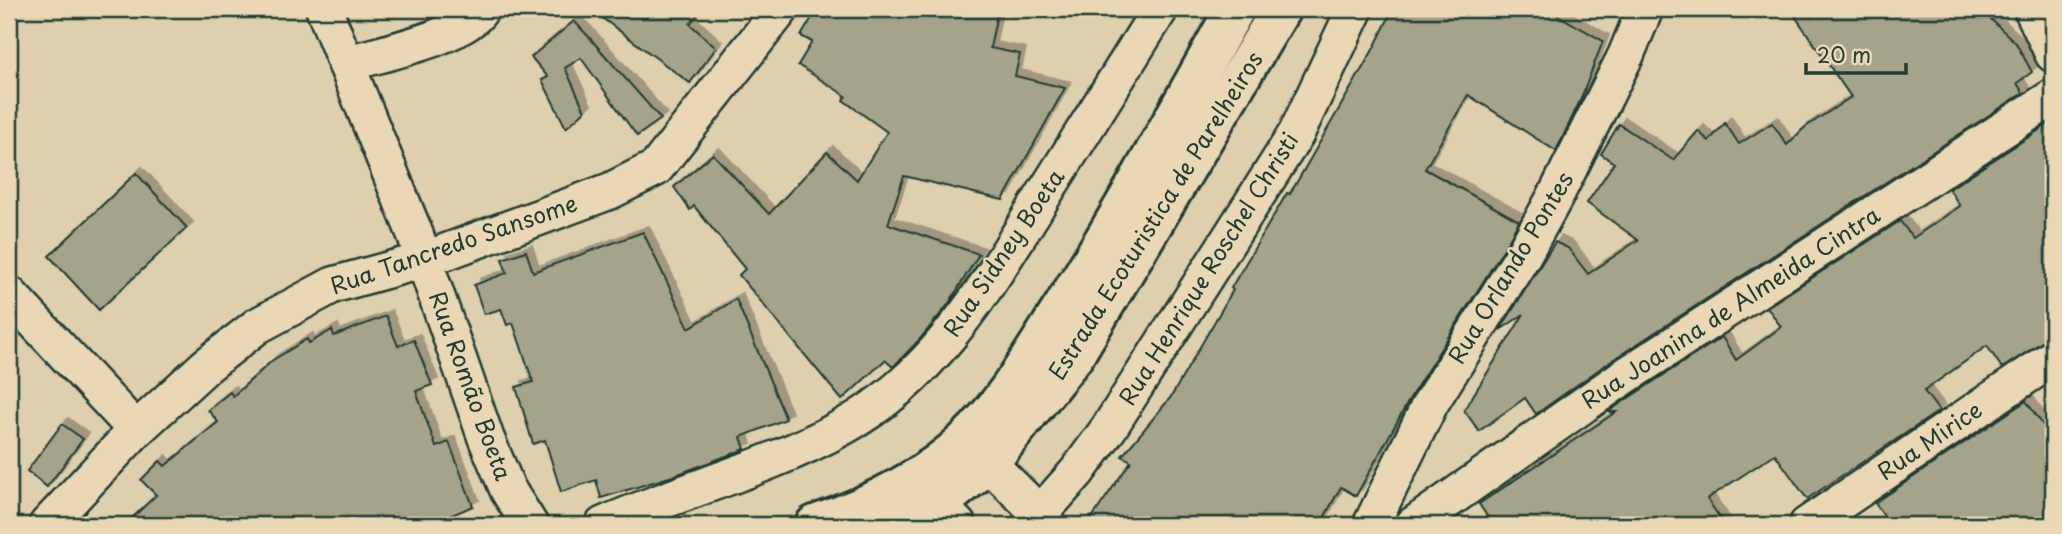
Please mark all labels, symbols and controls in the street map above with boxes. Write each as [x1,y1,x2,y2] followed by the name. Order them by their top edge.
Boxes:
[1806,32,1906,76] scale bar
[1817,38,1871,70] text: 20 m
[1039,44,1271,386] street label: Estrada Ecoturistica de Parelheiros
[1109,125,1306,411] street label: Rua Henrique Roschel Christi
[933,161,1072,343] street label: Rua Sidney Boeta
[1438,164,1581,370] street label: Rua Orlando Pontes
[325,185,582,302] street label: Rua Tancredo Sansome
[1574,197,1887,417] street label: Rua Joanina de Almeida Cintra
[421,286,522,486] street label: Rua Romão Boeta
[1870,392,1989,488] street label: Rua Mirice

